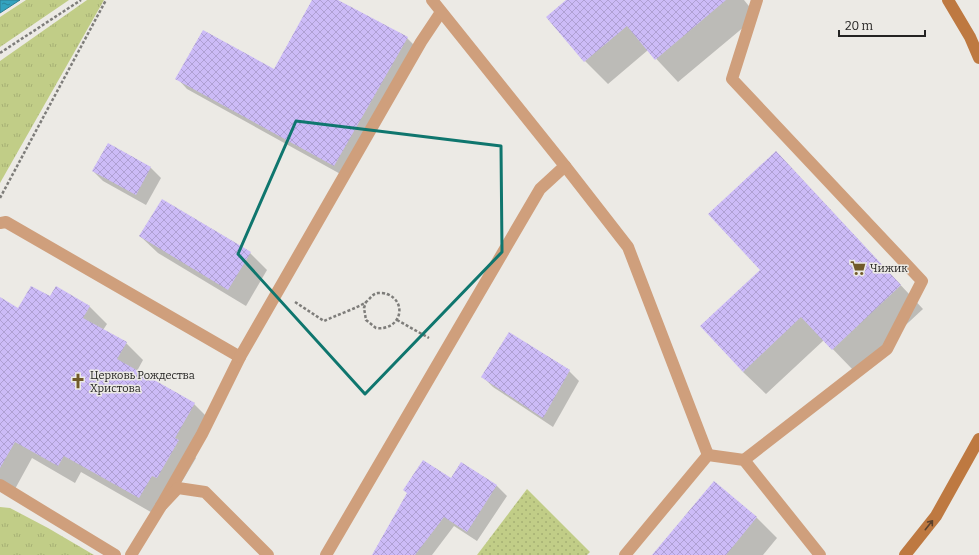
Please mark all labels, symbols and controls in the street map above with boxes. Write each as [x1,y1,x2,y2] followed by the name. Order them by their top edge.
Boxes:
[839,12,925,38] scale bar
[845,19,874,33] text: 20 m
[849,259,867,277] supermarket icon: Чижик
[870,262,908,275] place label: Чижик
[90,369,195,395] place label: Церковь Рождества Христова
[69,372,87,390] church icon: Церковь Рождества Христова
[925,519,934,530] one-way arrow

